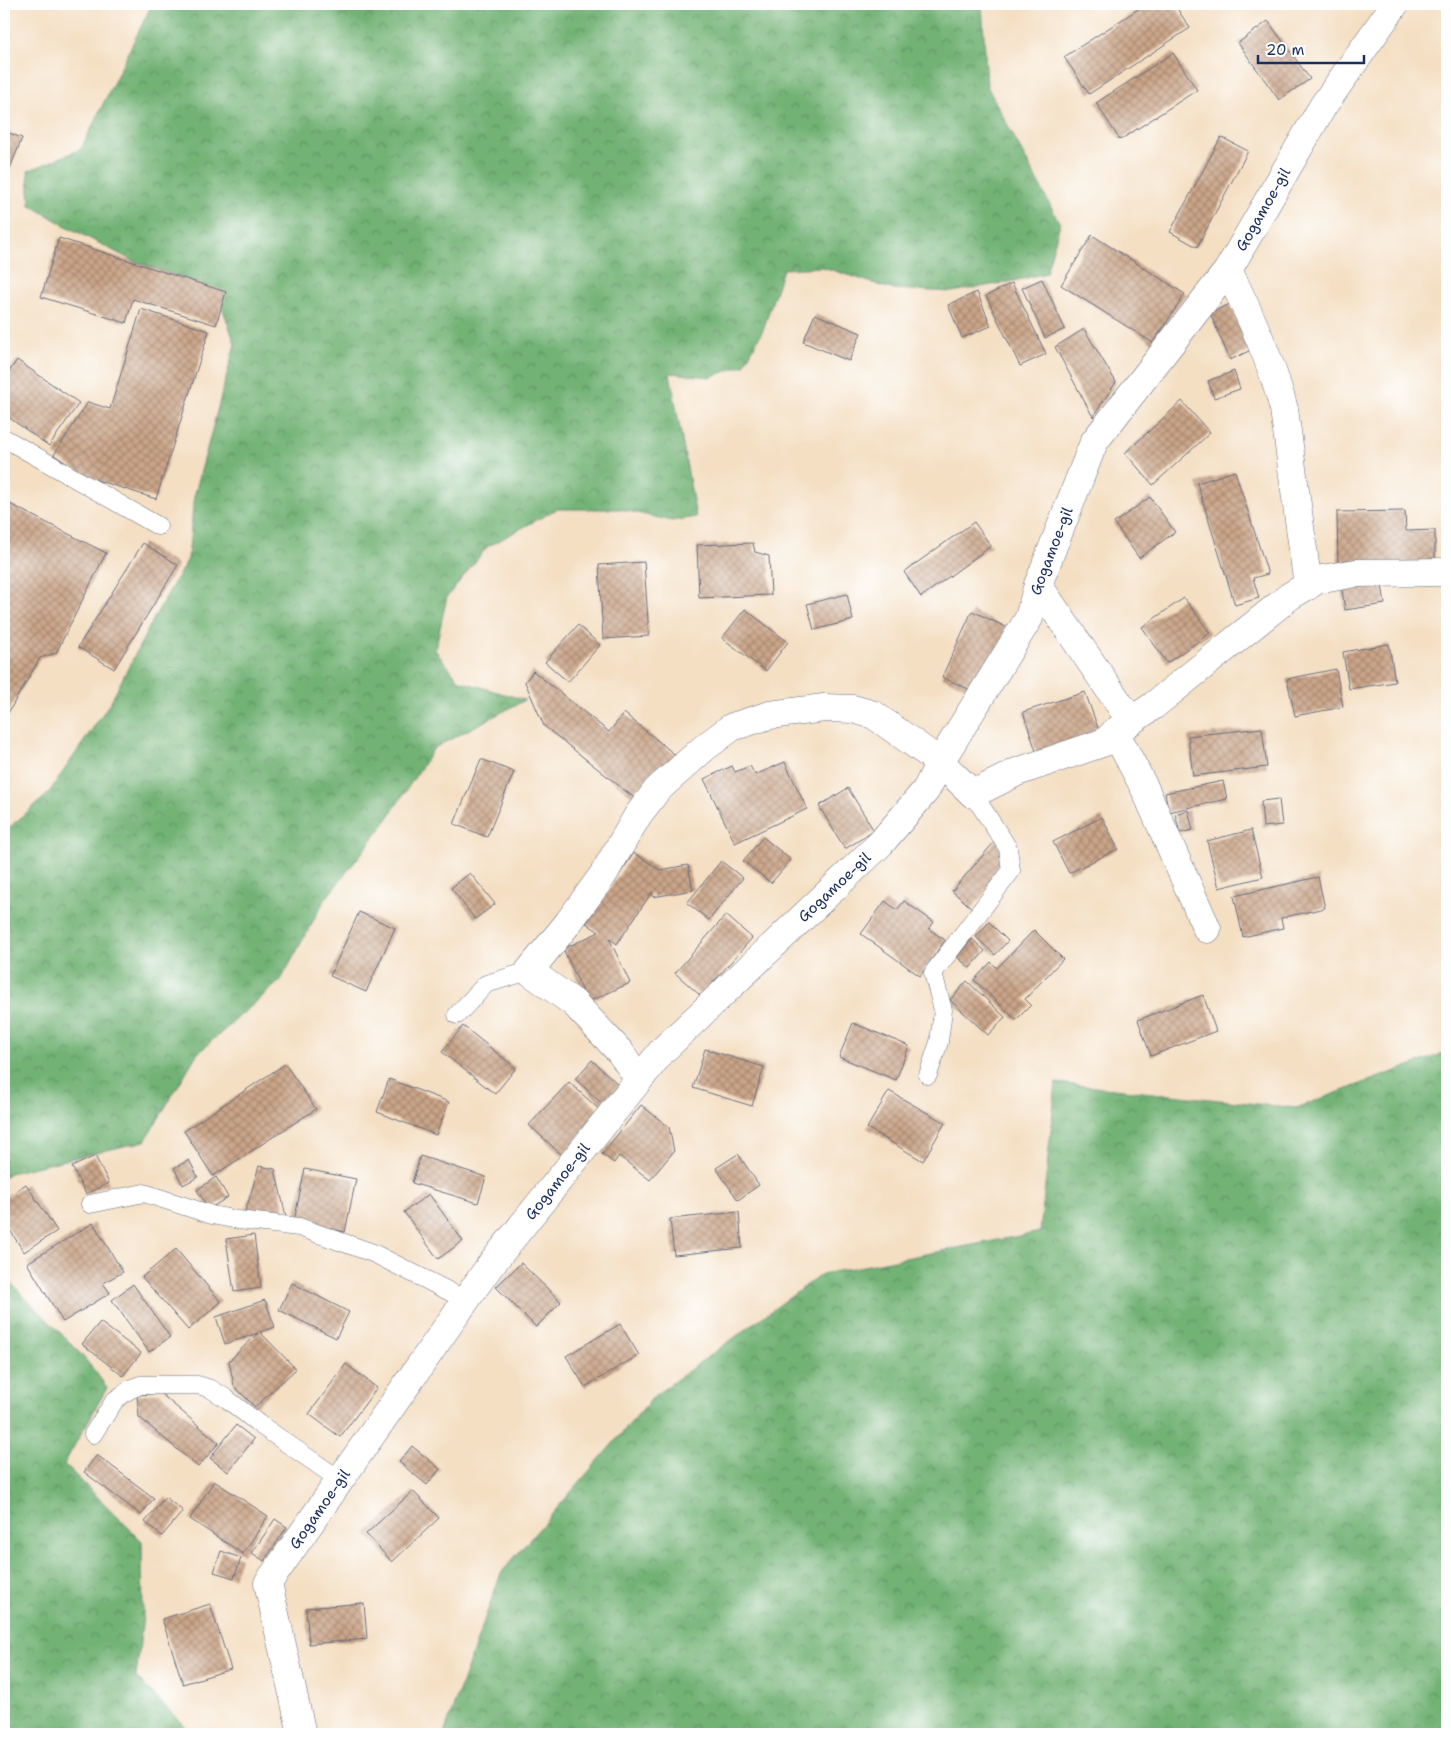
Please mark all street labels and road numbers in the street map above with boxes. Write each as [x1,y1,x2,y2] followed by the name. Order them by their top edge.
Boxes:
[1231,164,1295,255] street label: Gogamoe-gil
[1026,504,1078,597] street label: Gogamoe-gil
[794,848,876,927] street label: Gogamoe-gil
[521,1138,595,1224] street label: Gogamoe-gil
[285,1465,355,1553] street label: Gogamoe-gil

